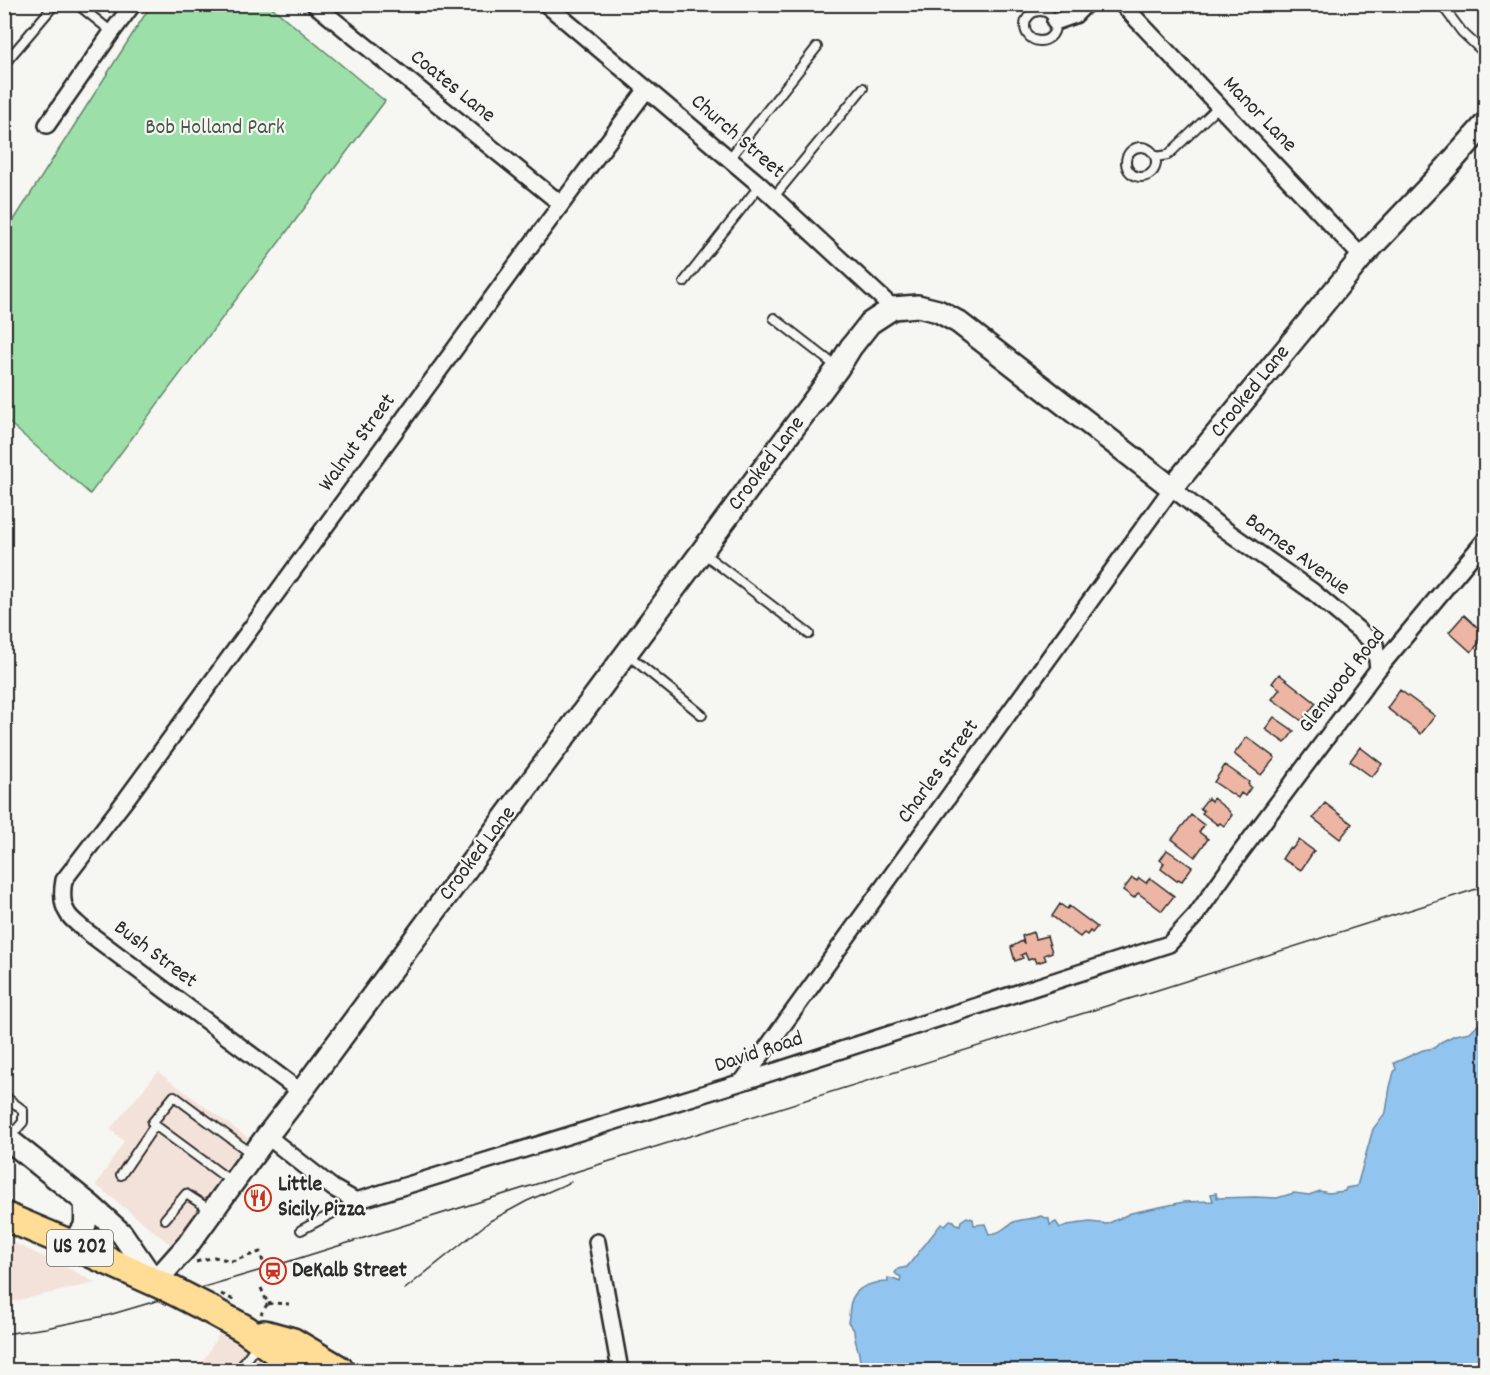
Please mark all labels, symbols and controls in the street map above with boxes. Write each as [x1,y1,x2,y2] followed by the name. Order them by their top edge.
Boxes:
[403,43,501,131] street label: Coates Lane
[1215,70,1303,160] street label: Manor Lane
[683,87,791,187] street label: Church Street
[145,113,285,144] park label: Bob Holland Park
[1204,339,1298,445] street label: Crooked Lane
[312,388,404,498] street label: Walnut Street
[721,410,813,518] street label: Crooked Lane
[1238,506,1356,604] street label: Barnes Avenue
[1292,622,1394,740] street label: Glenwood Road
[891,713,987,831] street label: Charles Street
[432,800,524,908] street label: Crooked Lane
[107,913,203,997] street label: Bush Street
[711,1024,807,1082] street label: David Road
[278,1170,366,1226] place label: Little Sicily Pizza
[243,1183,273,1213] restaurant icon: Little Sicily Pizza
[47,1230,113,1266] road number: US 202
[258,1256,288,1286] station icon: DeKalb Street
[292,1256,408,1287] place label: DeKalb Street

